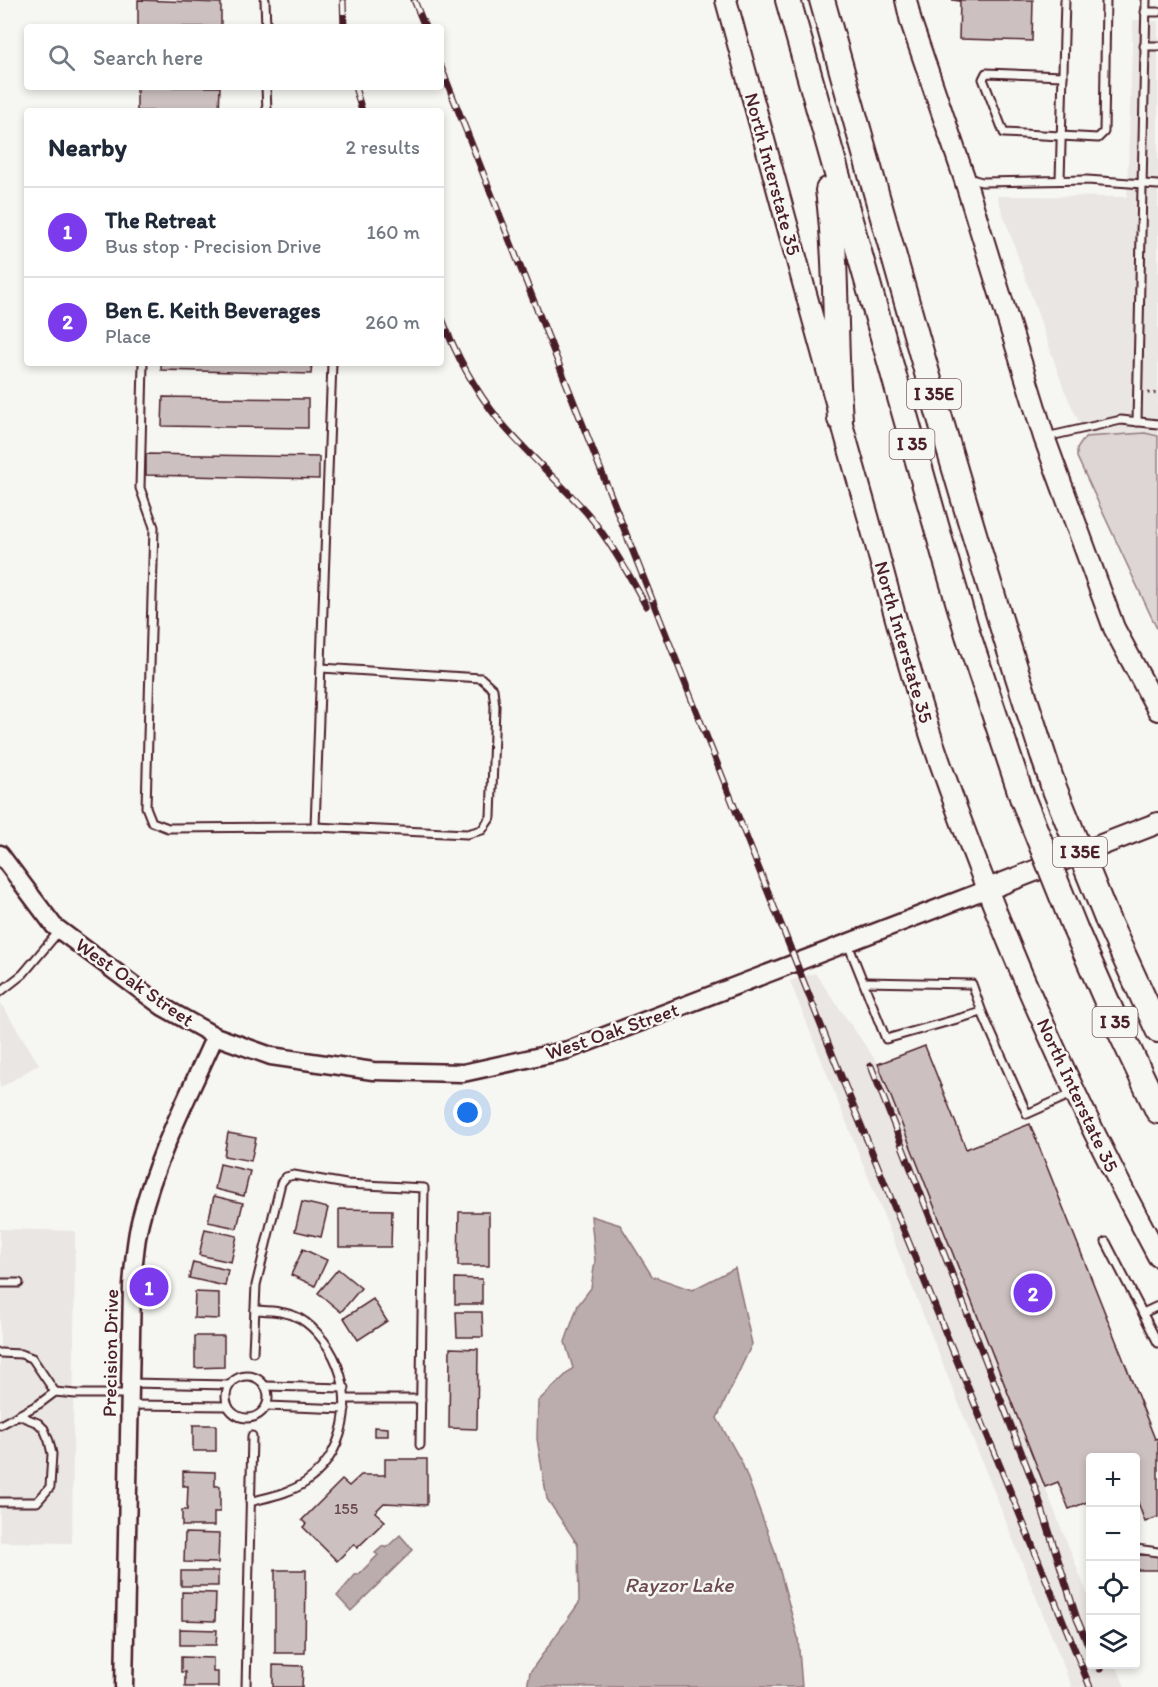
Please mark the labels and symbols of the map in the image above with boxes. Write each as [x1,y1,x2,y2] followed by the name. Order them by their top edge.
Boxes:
[740,90,806,258] street label: North Interstate 35
[907,379,961,409] road number: I 35E
[890,429,934,459] road number: I 35
[869,558,939,726] street label: North Interstate 35
[1053,837,1107,867] road number: I 35E
[71,932,199,1032] street label: West Oak Street
[542,997,682,1065] street label: West Oak Street
[1092,1007,1138,1037] road number: I 35
[1032,1014,1124,1176] street label: North Interstate 35
[453,1098,482,1127] your location
[130,1264,168,1310] pin: 1
[1014,1270,1052,1316] pin: 2
[97,1289,123,1417] street label: Precision Drive
[334,1499,358,1518] house number: 155
[625,1572,734,1597] water label: Rayzor Lake

